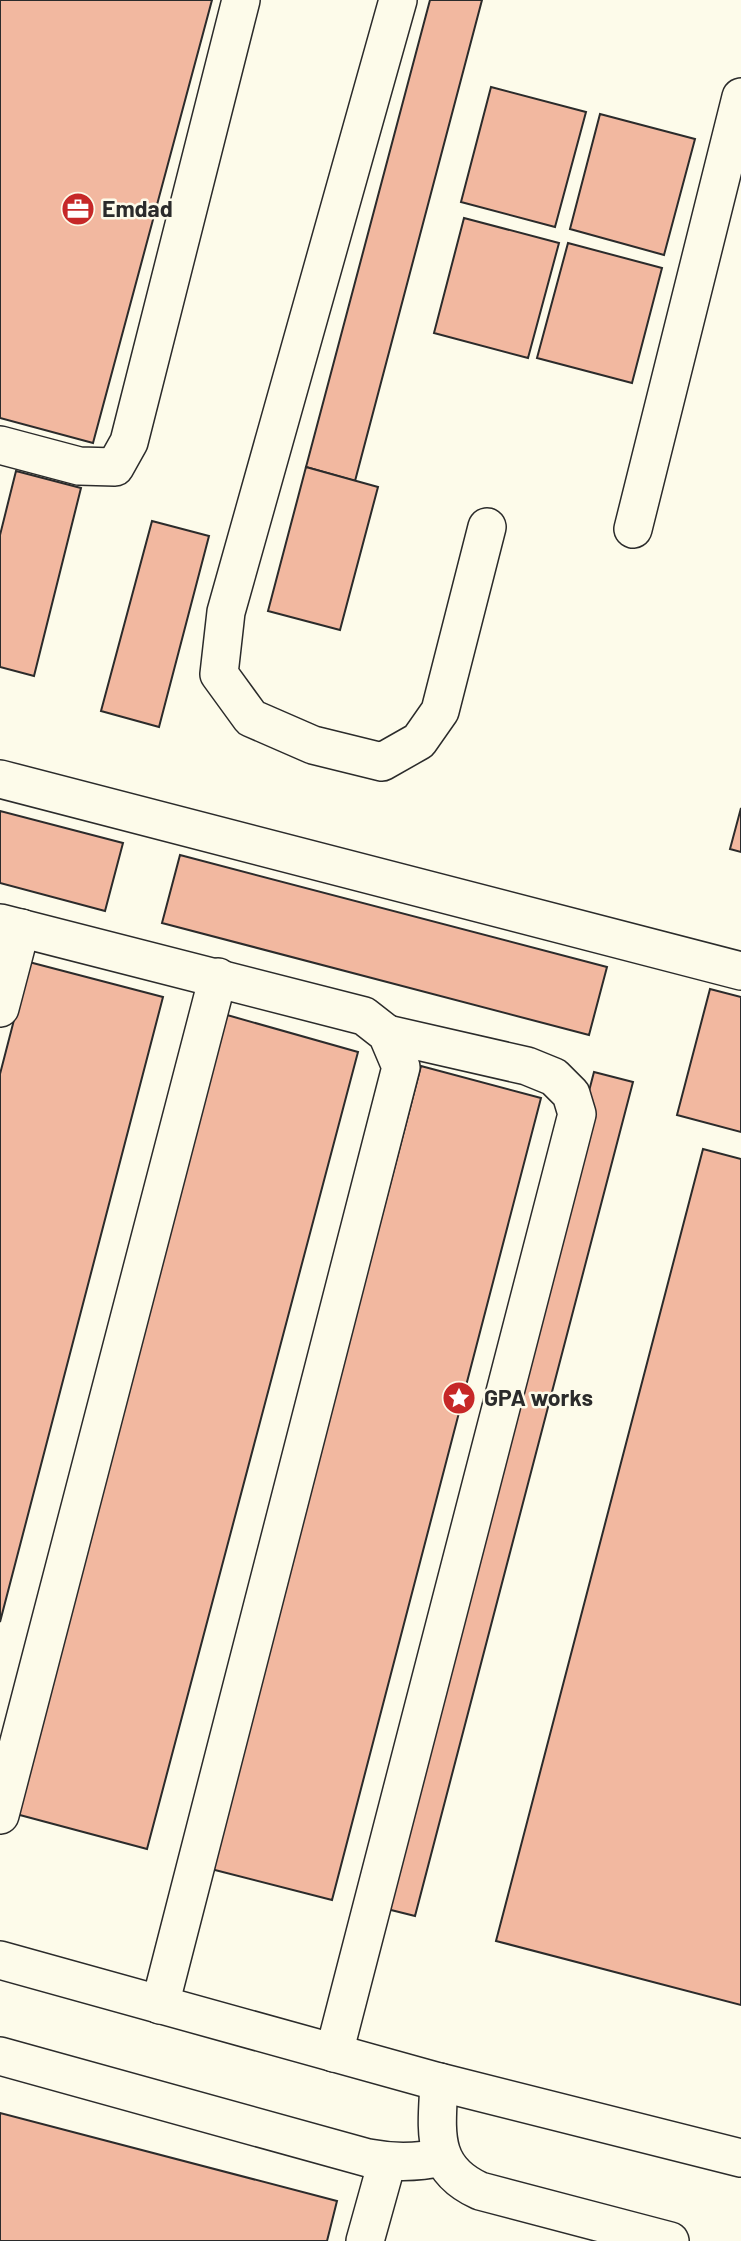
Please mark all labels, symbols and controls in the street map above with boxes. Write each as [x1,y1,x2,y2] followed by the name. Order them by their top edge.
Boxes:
[59,190,97,228] office icon: Emdad
[102,194,173,222] place label: Emdad
[440,1379,478,1417] place icon: GPA works
[484,1383,593,1411] place label: GPA works

